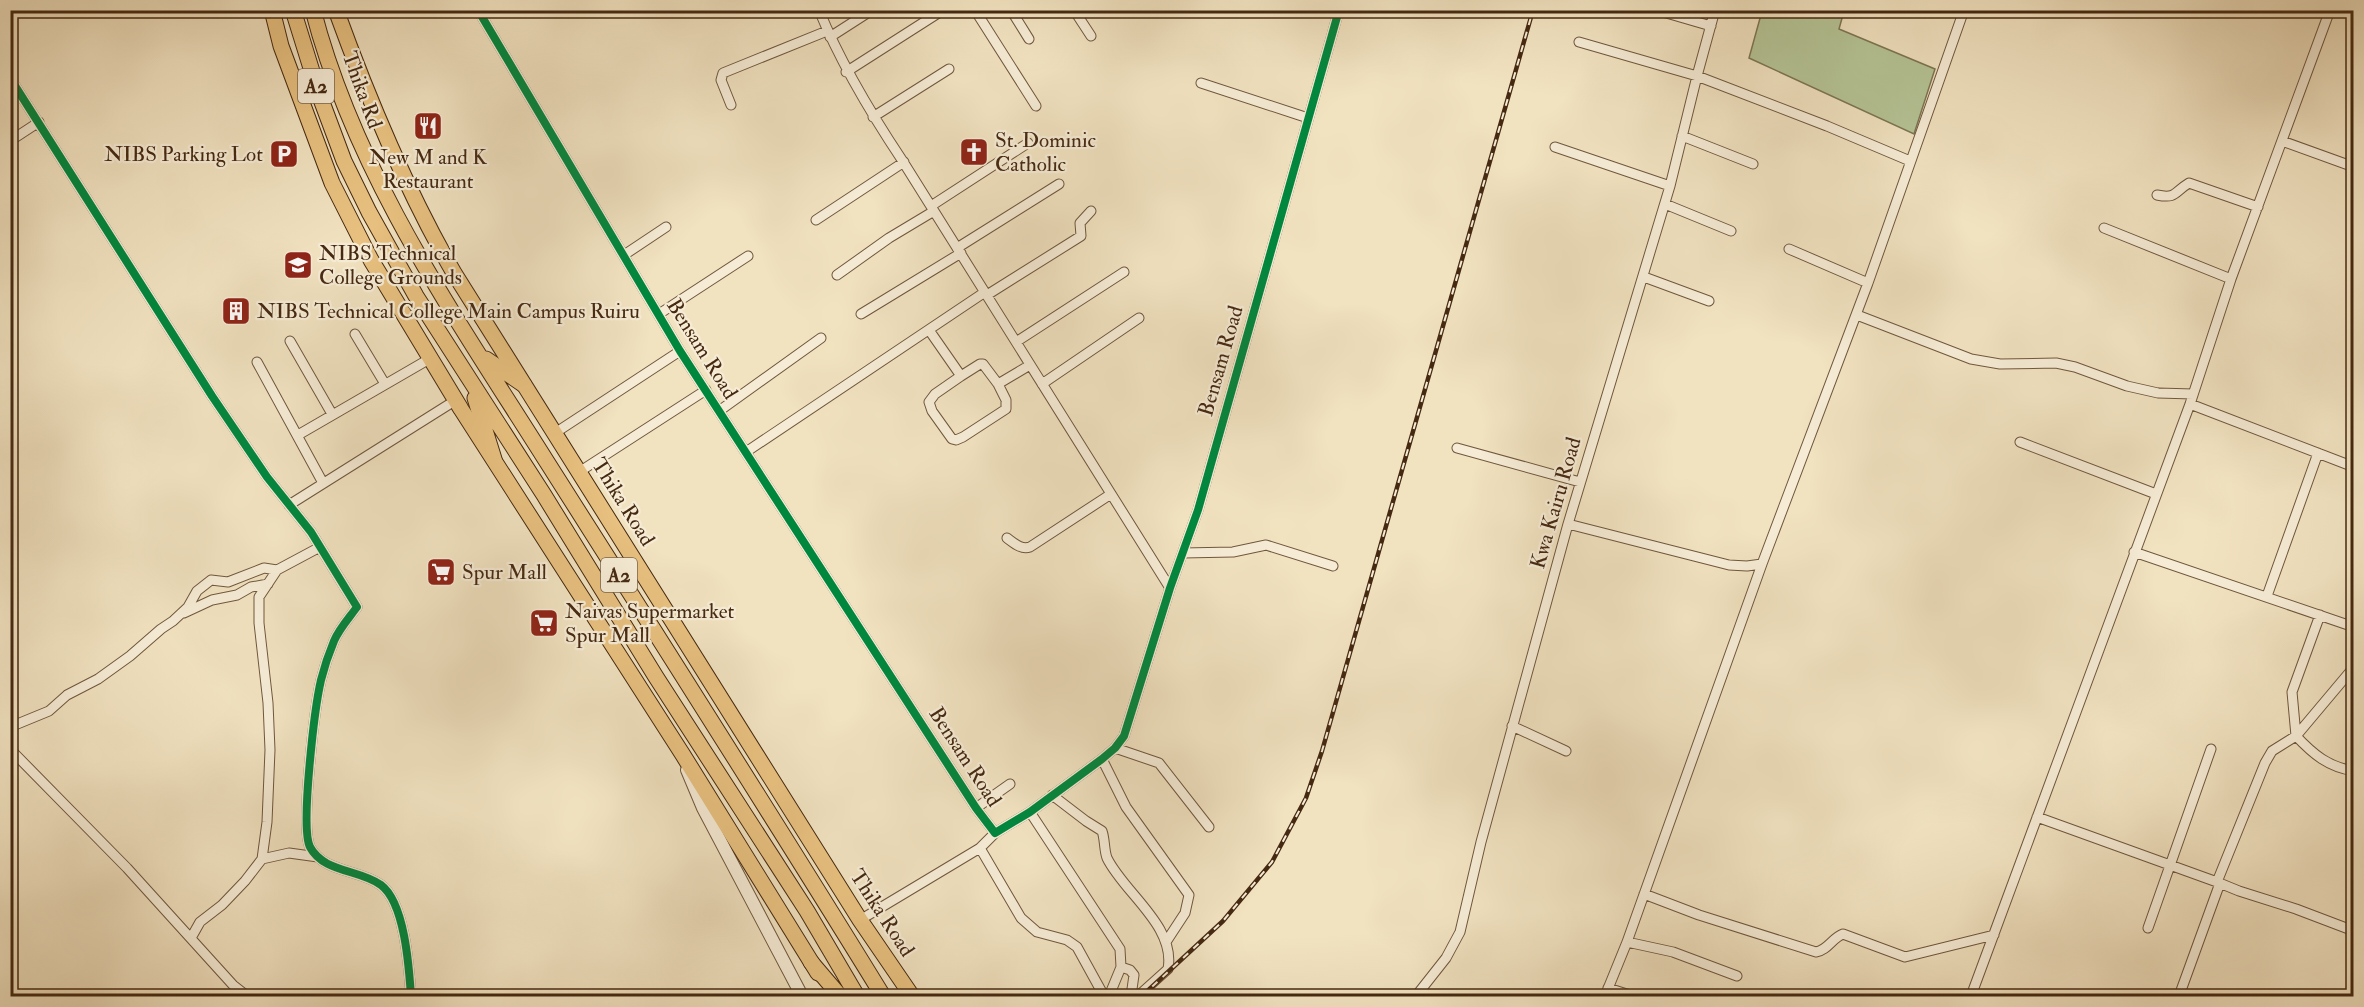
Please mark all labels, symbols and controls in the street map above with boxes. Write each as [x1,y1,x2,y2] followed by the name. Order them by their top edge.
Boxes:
[336,48,389,133] street label: Thika Rd
[298,69,334,103] road number: A2
[412,110,444,142] restaurant icon: New M and K Restaurant
[995,127,1096,178] place label: St. Dominic Catholic
[958,136,990,168] church icon: St. Dominic Catholic
[268,138,300,170] parking icon: NIBS Parking Lot
[104,141,263,168] place label: NIBS Parking Lot
[369,144,487,195] place label: New M and K Restaurant
[319,240,462,291] place label: NIBS Technical College Grounds
[282,249,314,281] school or university icon: NIBS Technical College Grounds
[660,294,744,405] street label: Bensam Road
[220,295,252,327] building icon: NIBS Technical College Main Campus Ruiru
[257,298,640,325] place label: NIBS Technical College Main Campus Ruiru
[1192,302,1250,419] street label: Bensam Road
[1524,433,1588,572] street label: Kwa Kairu Road
[585,453,661,552] street label: Thika Road
[425,556,457,588] supermarket icon: Spur Mall
[601,558,637,592] road number: A2
[462,559,548,586] place label: Spur Mall
[565,598,735,649] place label: Naivas Supermarket Spur Mall
[528,607,560,639] supermarket icon: Naivas Supermarket Spur Mall
[923,702,1008,813] street label: Bensam Road
[844,864,921,962] street label: Thika Road

